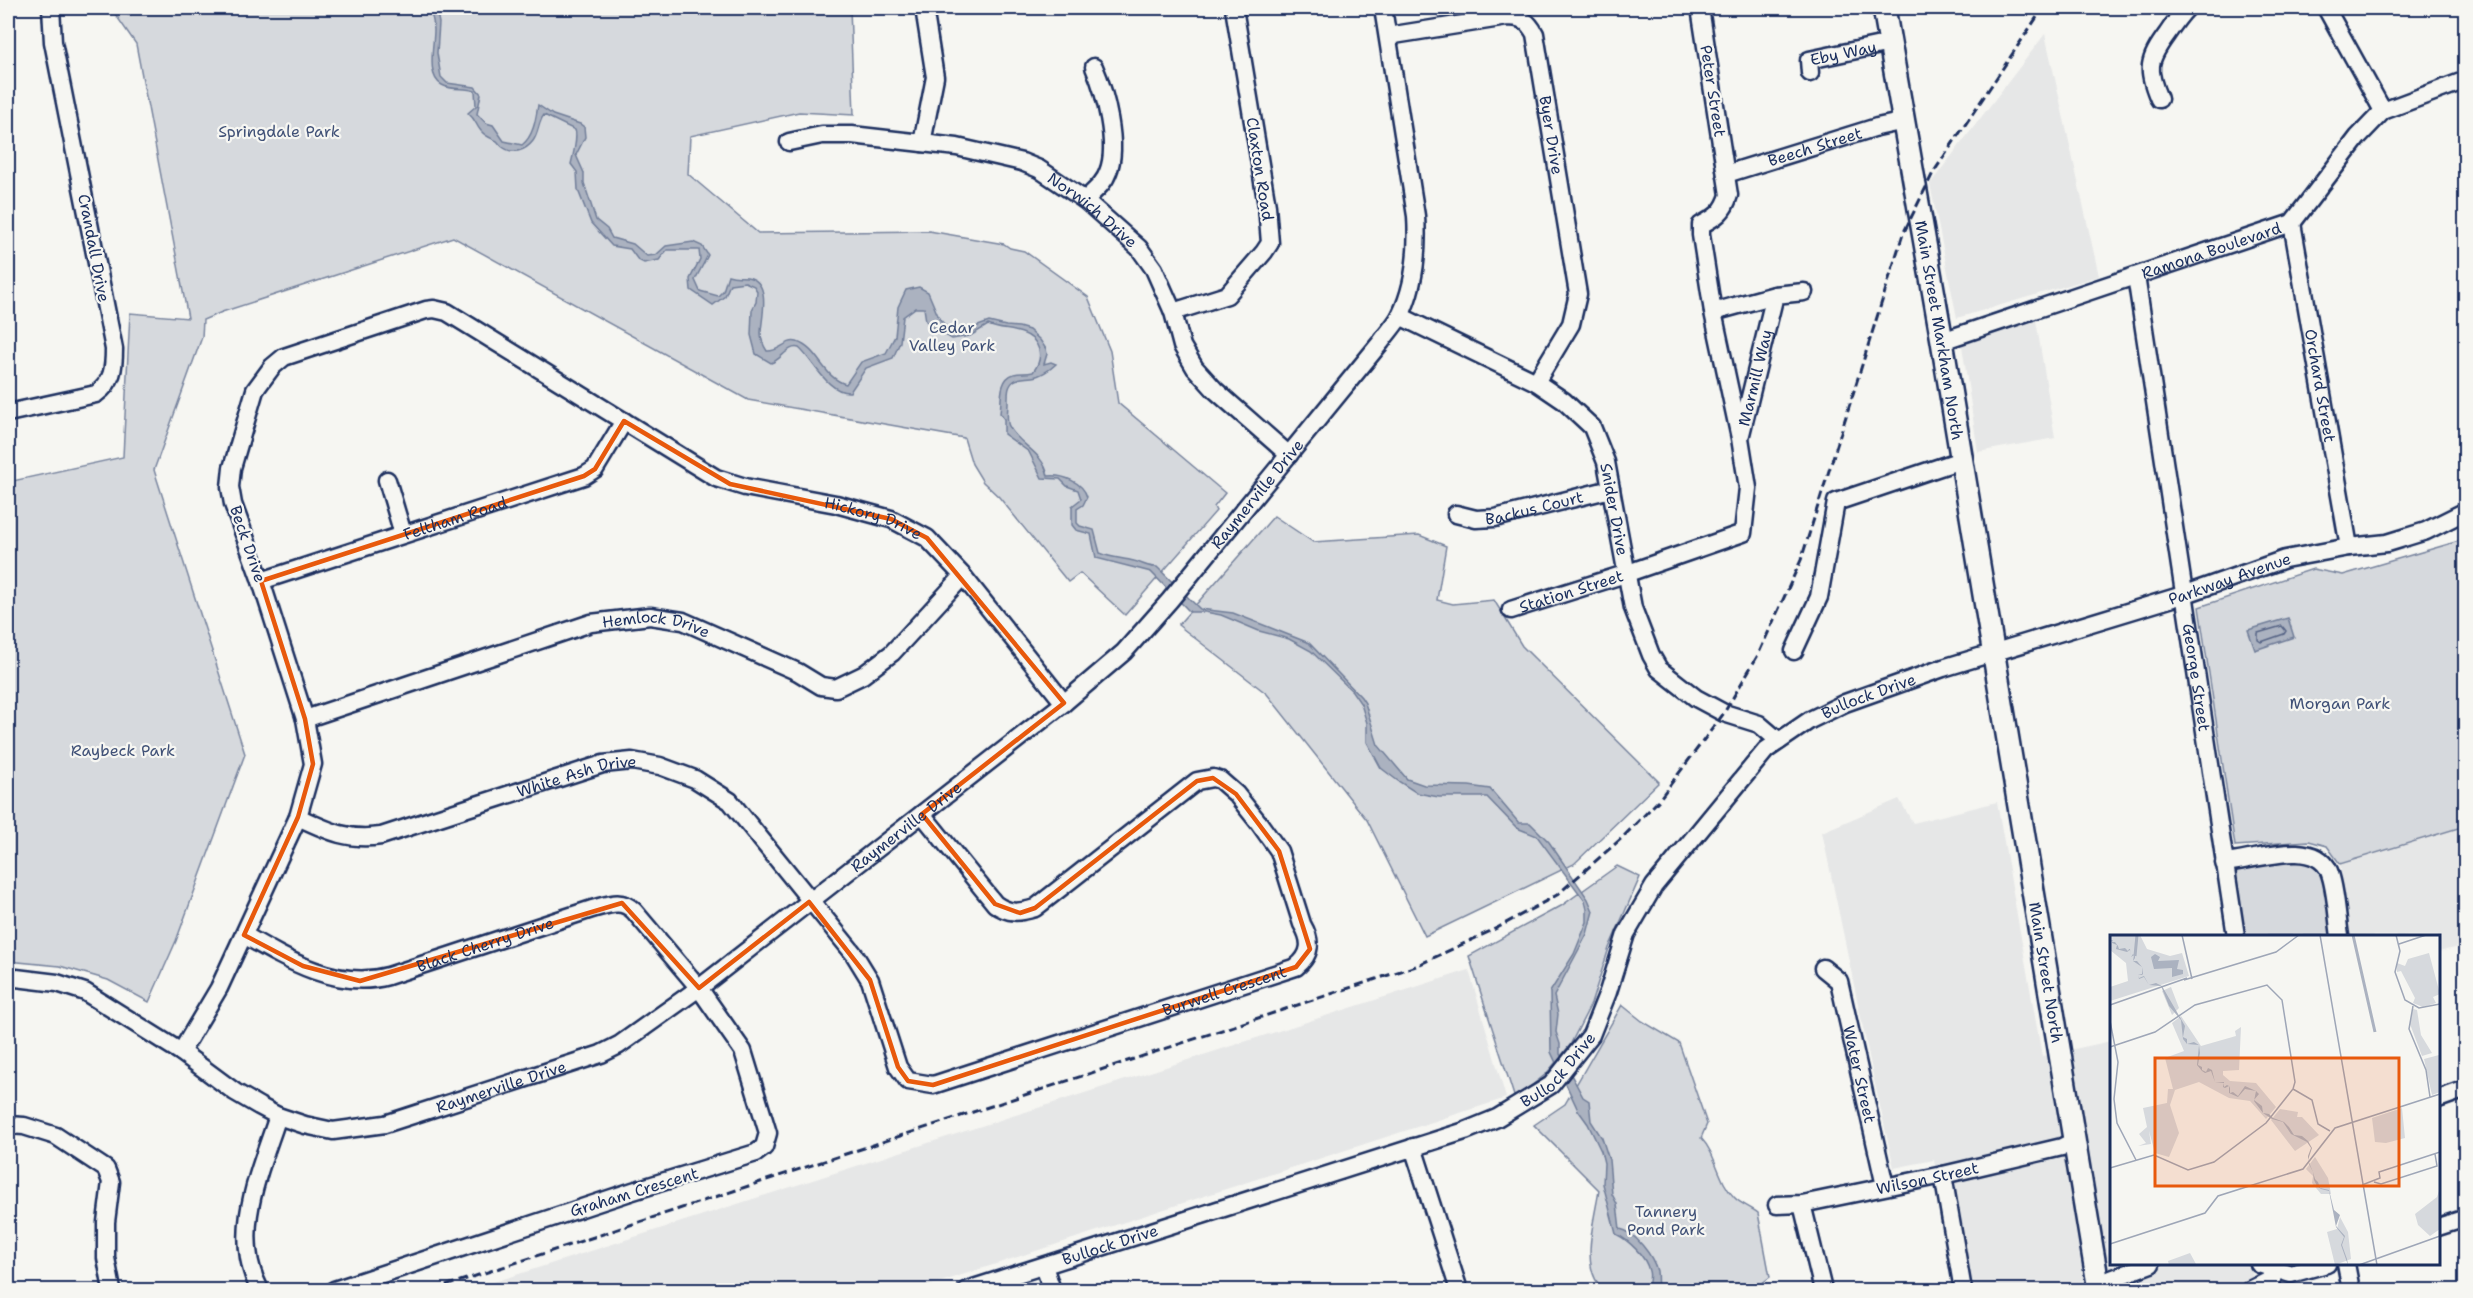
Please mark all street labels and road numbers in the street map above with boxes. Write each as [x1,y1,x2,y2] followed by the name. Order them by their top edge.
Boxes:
[1808,36,1878,70] street label: Eby Way
[1695,44,1731,138] street label: Peter Street
[1535,94,1569,176] street label: Byer Drive
[1241,116,1279,222] street label: Claxton Road
[1765,122,1864,171] street label: Beech Street
[1044,167,1142,252] street label: Norwich Drive
[73,192,115,304] street label: Crandall Drive
[2139,217,2284,284] street label: Ramona Boulevard
[1911,219,1969,442] street label: Main Street Markham North
[1733,327,1777,428] street label: Marmill Way
[2300,327,2341,444] street label: Orchard Street
[1206,435,1308,553] street label: Raymerville Drive
[1596,461,1634,557] street label: Snider Drive
[1485,486,1585,529] street label: Backus Court
[401,491,509,545] street label: Feltham Road
[823,492,926,544] street label: Hickory Drive
[225,503,271,585] street label: Beck Drive
[2166,548,2293,609] street label: Parkway Avenue
[1516,565,1626,617] street label: Station Street
[601,606,713,642] street label: Hemlock Drive
[2178,622,2215,733] street label: George Street
[1818,668,1918,723] street label: Bullock Drive
[514,750,639,802] street label: White Ash Drive
[846,776,966,876] street label: Raymerville Drive
[2024,900,2068,1045] street label: Main Street North
[414,912,556,976] street label: Black Cherry Drive
[1159,960,1289,1020] street label: Burwell Crescent
[1839,1023,1881,1125] street label: Water Street
[1516,1028,1600,1112] street label: Bullock Drive
[433,1055,569,1117] street label: Raymerville Drive
[1874,1156,1981,1199] street label: Wilson Street
[567,1162,701,1222] street label: Graham Crescent
[1059,1219,1160,1270] street label: Bullock Drive

